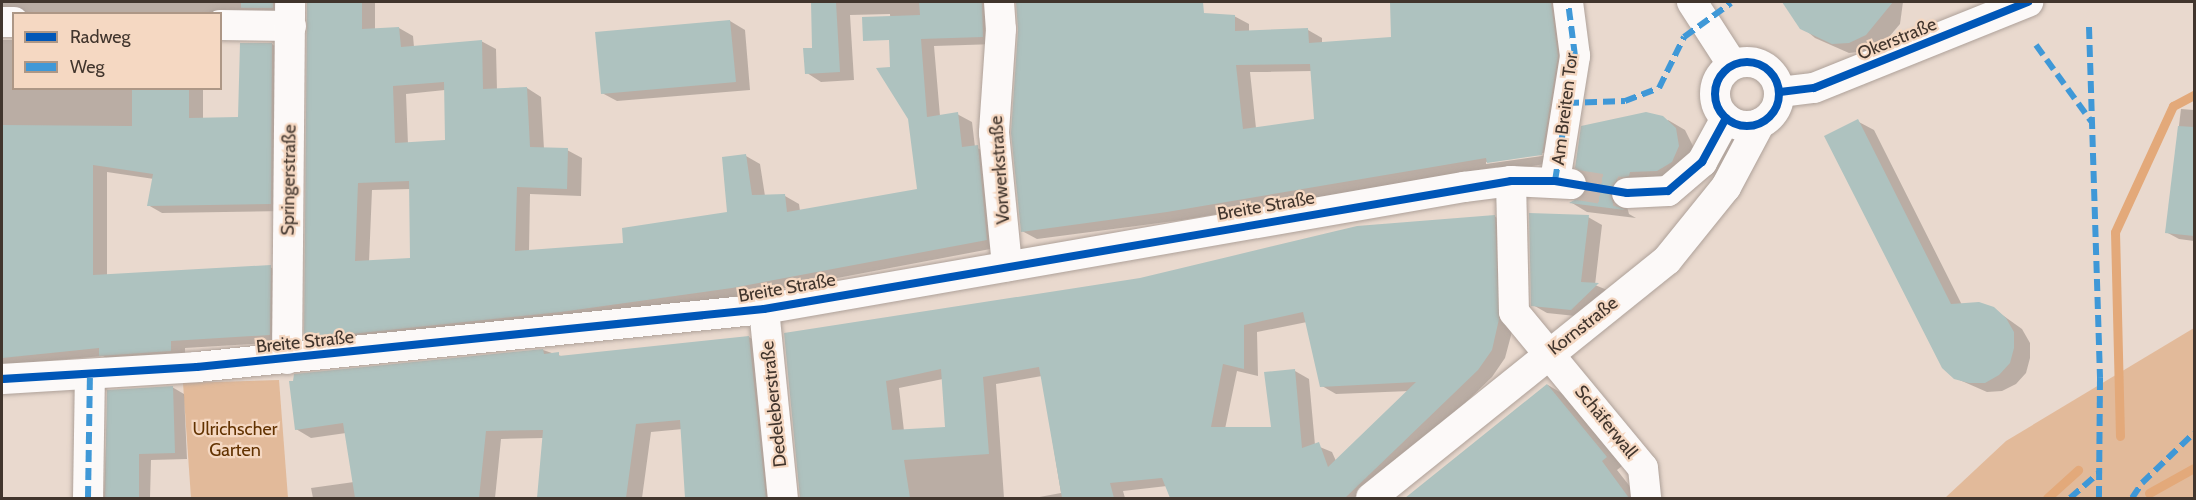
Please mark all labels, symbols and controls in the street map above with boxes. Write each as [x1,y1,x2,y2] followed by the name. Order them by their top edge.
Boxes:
[12,12,222,90] legend
[1854,13,1940,65] street label: Okerstraße
[70,26,131,48] text: Radweg
[1547,52,1583,166] street label: Am Breiten Tor
[70,56,105,78] text: Weg
[985,115,1015,225] street label: Vorwerkstraße
[277,124,301,236] street label: Springerstraße
[1216,187,1316,225] street label: Breite Straße
[737,269,837,307] street label: Breite Straße
[1544,292,1622,360] street label: Kornstraße
[255,326,355,358] street label: Breite Straße
[757,340,791,468] street label: Dedeleberstraße
[1570,381,1642,463] street label: Schäferwall
[193,419,277,462] park label: Ulrichscher Garten

